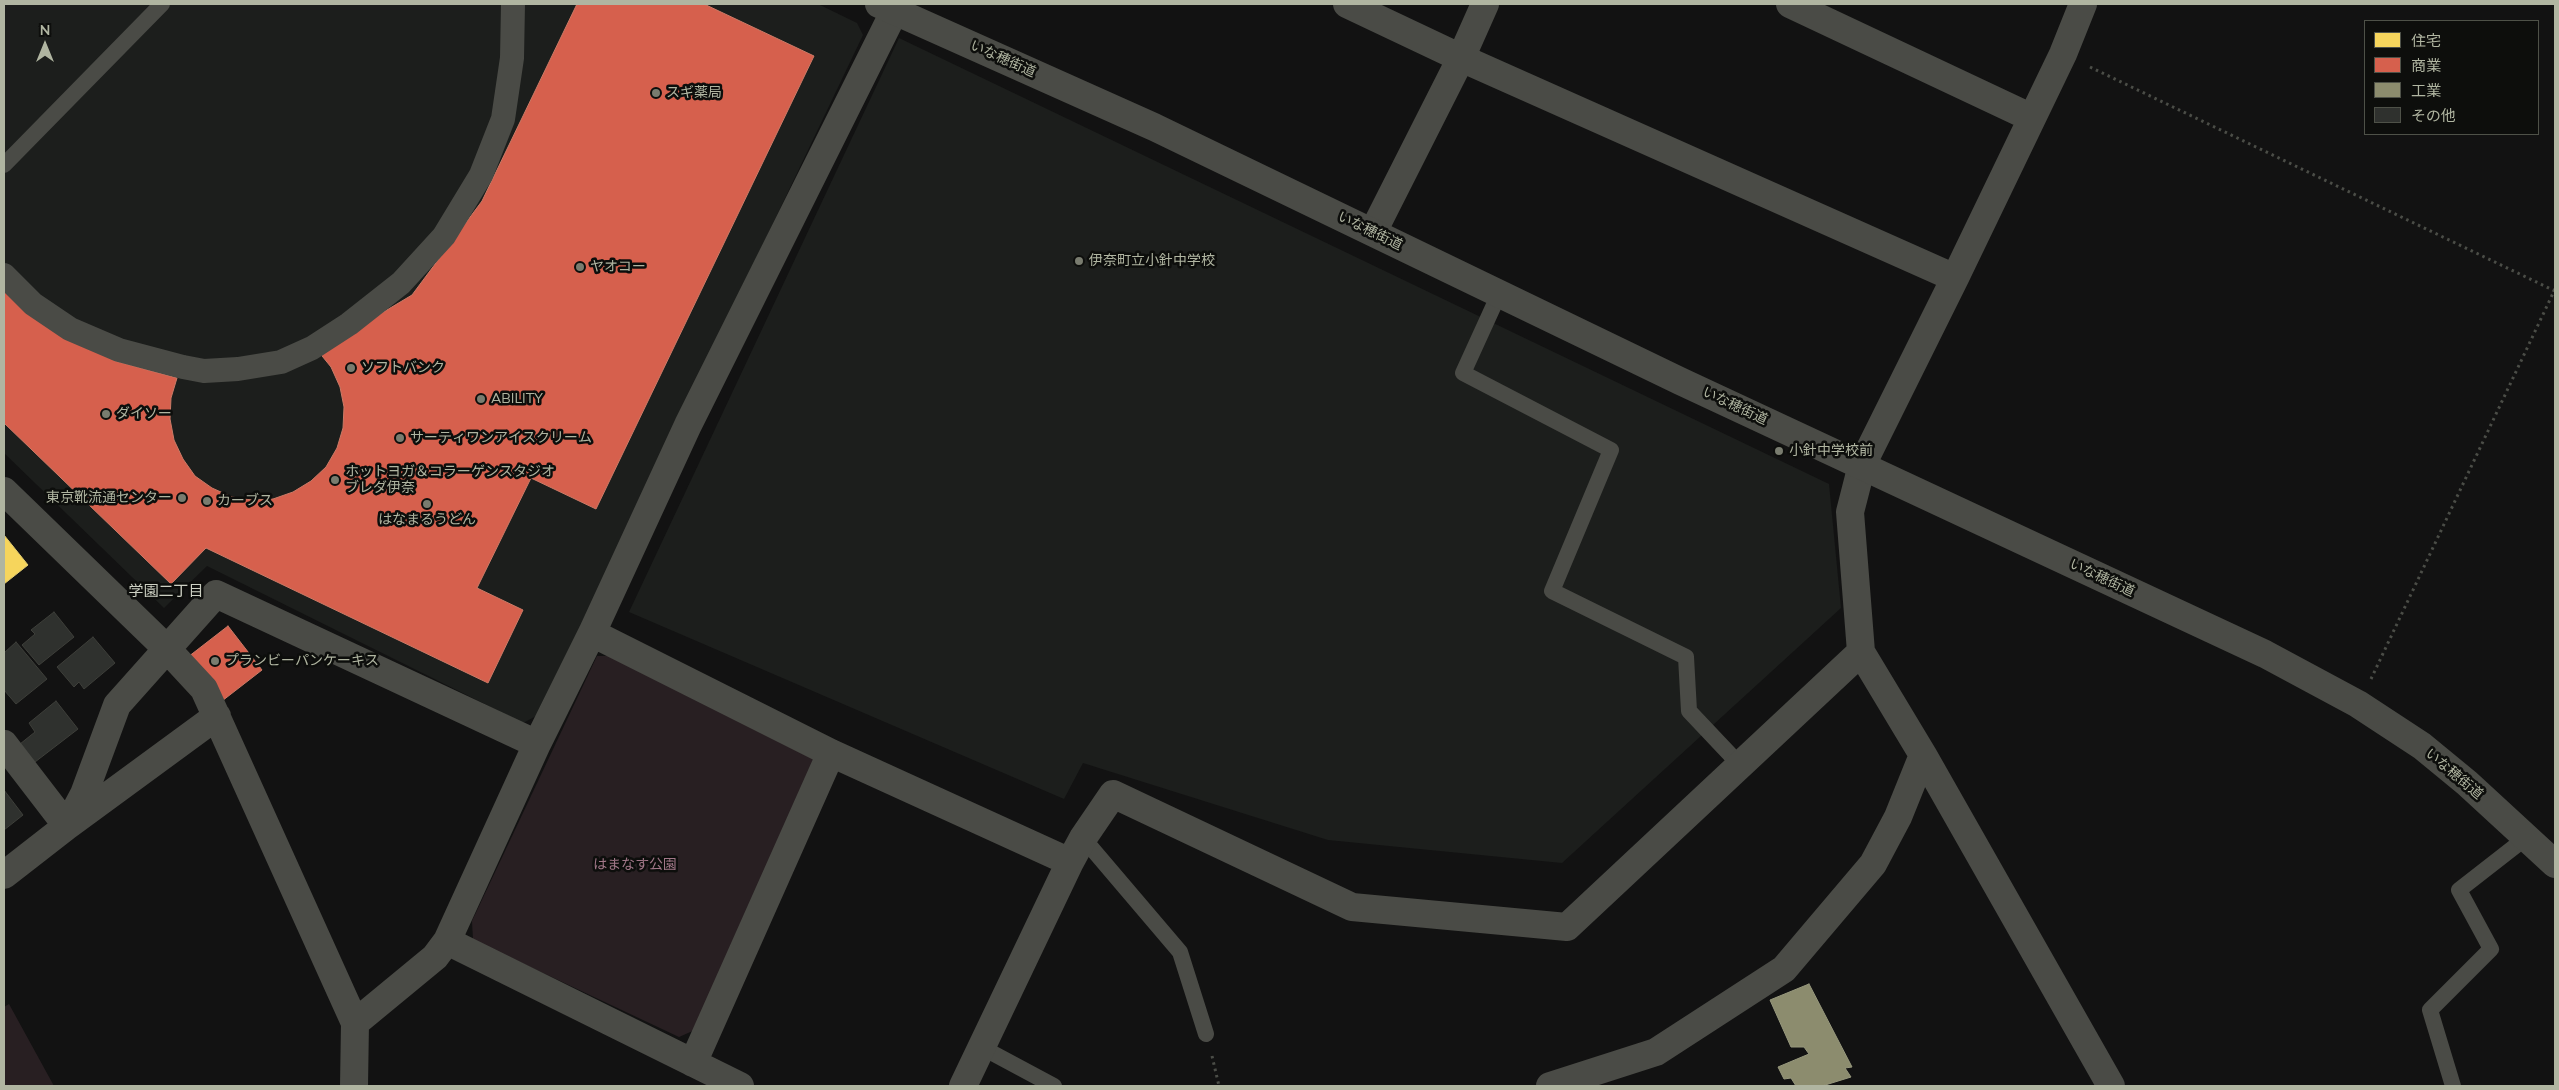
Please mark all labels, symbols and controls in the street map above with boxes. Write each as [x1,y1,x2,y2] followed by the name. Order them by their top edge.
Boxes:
[20,20,70,70] north arrow
[2364,20,2539,135] legend
[40,21,50,39] text: N
[2411,31,2441,50] text: 住宅
[968,37,1038,81] street label: いな穂街道
[2411,56,2441,75] text: 商業
[2411,81,2441,100] text: 工業
[666,85,722,101] place label: スギ薬局
[650,87,662,99] marker: スギ薬局
[2411,106,2456,125] text: その他
[1335,208,1405,254] street label: いな穂街道
[1089,253,1215,269] place label: 伊奈町立小針中学校
[1073,255,1085,267] marker: 伊奈町立小針中学校
[590,259,646,275] place label: ヤオコー
[574,261,586,273] marker: ヤオコー
[361,360,445,376] place label: ソフトバンク
[345,362,357,374] marker: ソフトバンク
[1700,384,1770,428] street label: いな穂街道
[491,391,543,407] place label: ABILITY
[475,393,487,405] marker: ABILITY
[116,406,172,422] place label: ダイソー
[100,408,112,420] marker: ダイソー
[410,430,592,446] place label: サーティワンアイスクリーム
[394,432,406,444] marker: サーティワンアイスクリーム
[1789,443,1873,459] place label: 小針中学校前
[1773,445,1785,457] marker: 小針中学校前
[345,464,555,497] place label: ホットヨガ＆コラーゲンスタジオ ブレダ伊奈
[329,474,341,486] marker: ホットヨガ＆コラーゲンスタジオ ブレダ伊奈
[46,490,172,506] place label: 東京靴流通センター
[176,492,188,504] marker: 東京靴流通センター
[217,493,273,509] place label: カーブス
[201,495,213,507] marker: カーブス
[421,498,433,510] marker: はなまるうどん
[378,512,476,528] place label: はなまるうどん
[2067,556,2137,600] street label: いな穂街道
[129,582,203,600] district label: 学園二丁目
[225,653,379,669] place label: プランビーパンケーキス
[209,655,221,667] marker: プランビーパンケーキス
[2422,745,2486,803] street label: いな穂街道
[593,857,677,873] park label: はまなす公園

